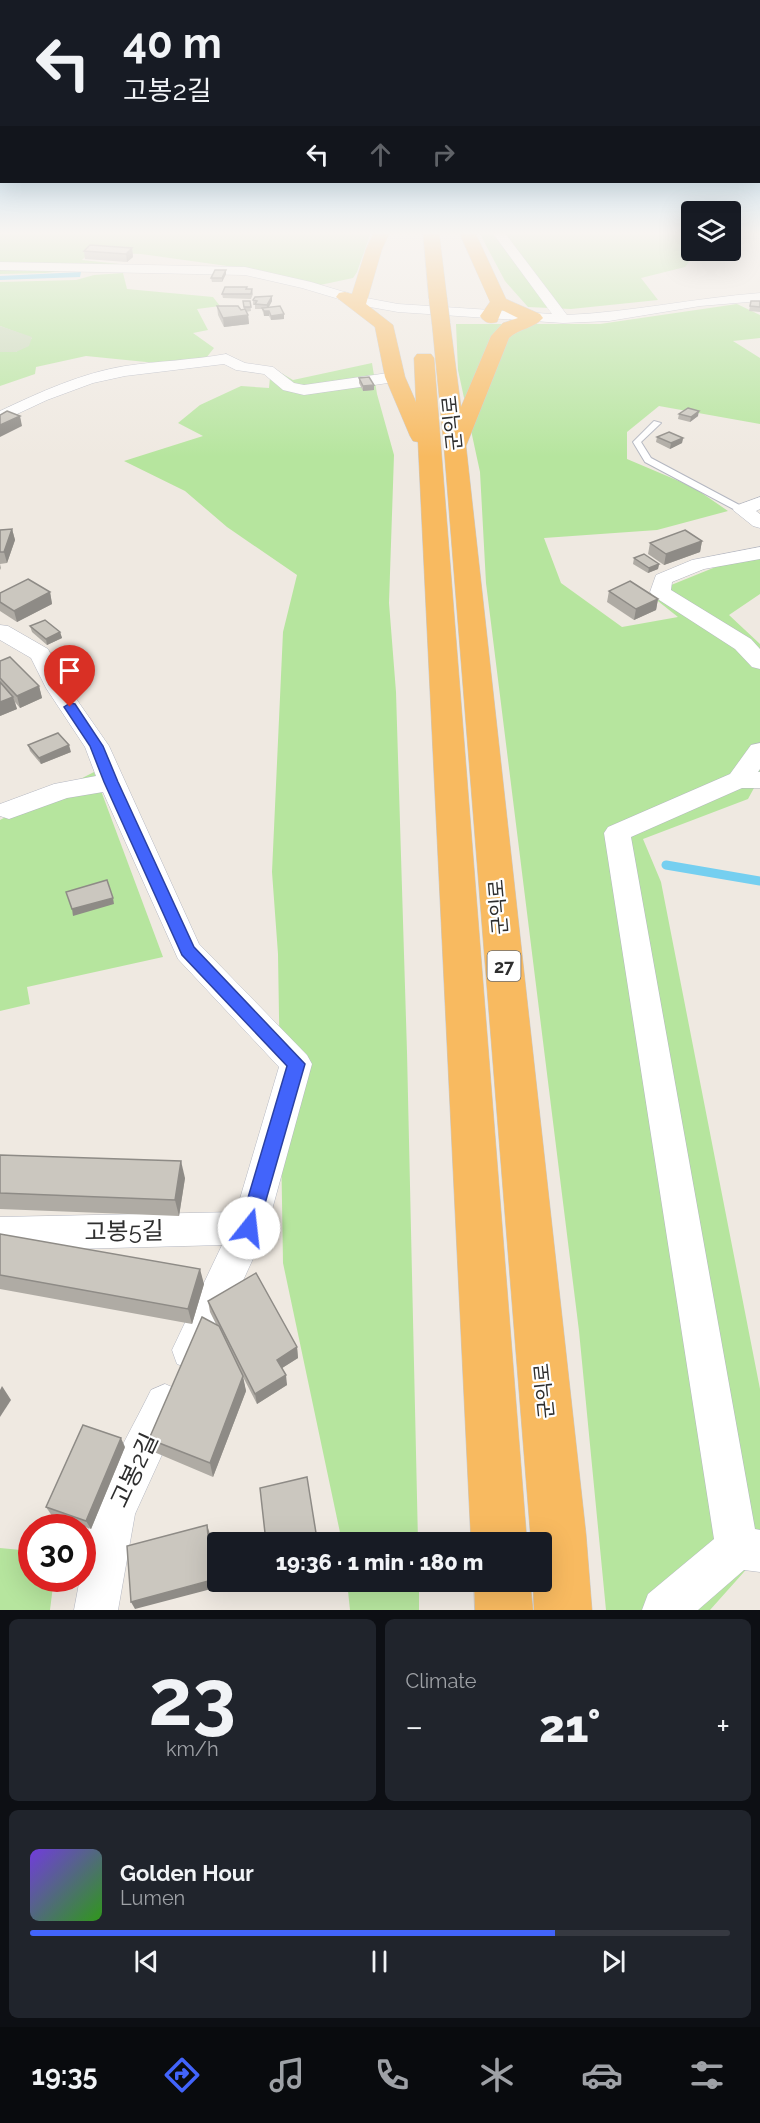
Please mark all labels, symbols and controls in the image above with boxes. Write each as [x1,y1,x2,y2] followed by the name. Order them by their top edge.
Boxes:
[123,19,222,68] text: 40 m
[24,24,102,102] icon: left
[123,75,212,106] text: 고봉2길
[301,138,334,171] icon: left
[364,138,397,171] icon: ahead
[427,138,460,171] icon: right
[681,201,741,261] map controls
[681,201,741,261] button: layers
[437,394,467,452] street label: 군익로
[44,645,95,707] pin
[53,654,86,687] icon: arrive
[484,878,512,936] street label: 군익로
[488,951,520,981] road number: 27
[217,1196,281,1260] position arrow
[84,1216,164,1246] street label: 고봉5길
[529,1362,559,1420] street label: 군익로
[104,1428,164,1512] street label: 고봉2길
[18,1514,96,1592] speed limit sign: 30
[276,1549,483,1575] text: 19:36 · 1 min · 180 m
[148,1652,236,1743] text: 23
[406,1669,477,1693] text: Climate
[539,1700,601,1753] text: 21°
[406,1707,423,1746] text: −
[716,1707,730,1746] text: +
[166,1737,219,1761] text: km/h
[120,1860,254,1886] text: Golden Hour
[120,1886,185,1910] text: Lumen
[130,1945,163,1978] icon: previous
[363,1945,396,1978] icon: pause
[597,1945,630,1978] icon: next
[161,2054,203,2096] icon: directions
[266,2054,308,2096] icon: music
[371,2054,413,2096] icon: phone
[476,2054,518,2096] icon: climate
[581,2054,623,2096] icon: car
[686,2054,728,2096] icon: filters
[32,2060,98,2091] text: 19:35

